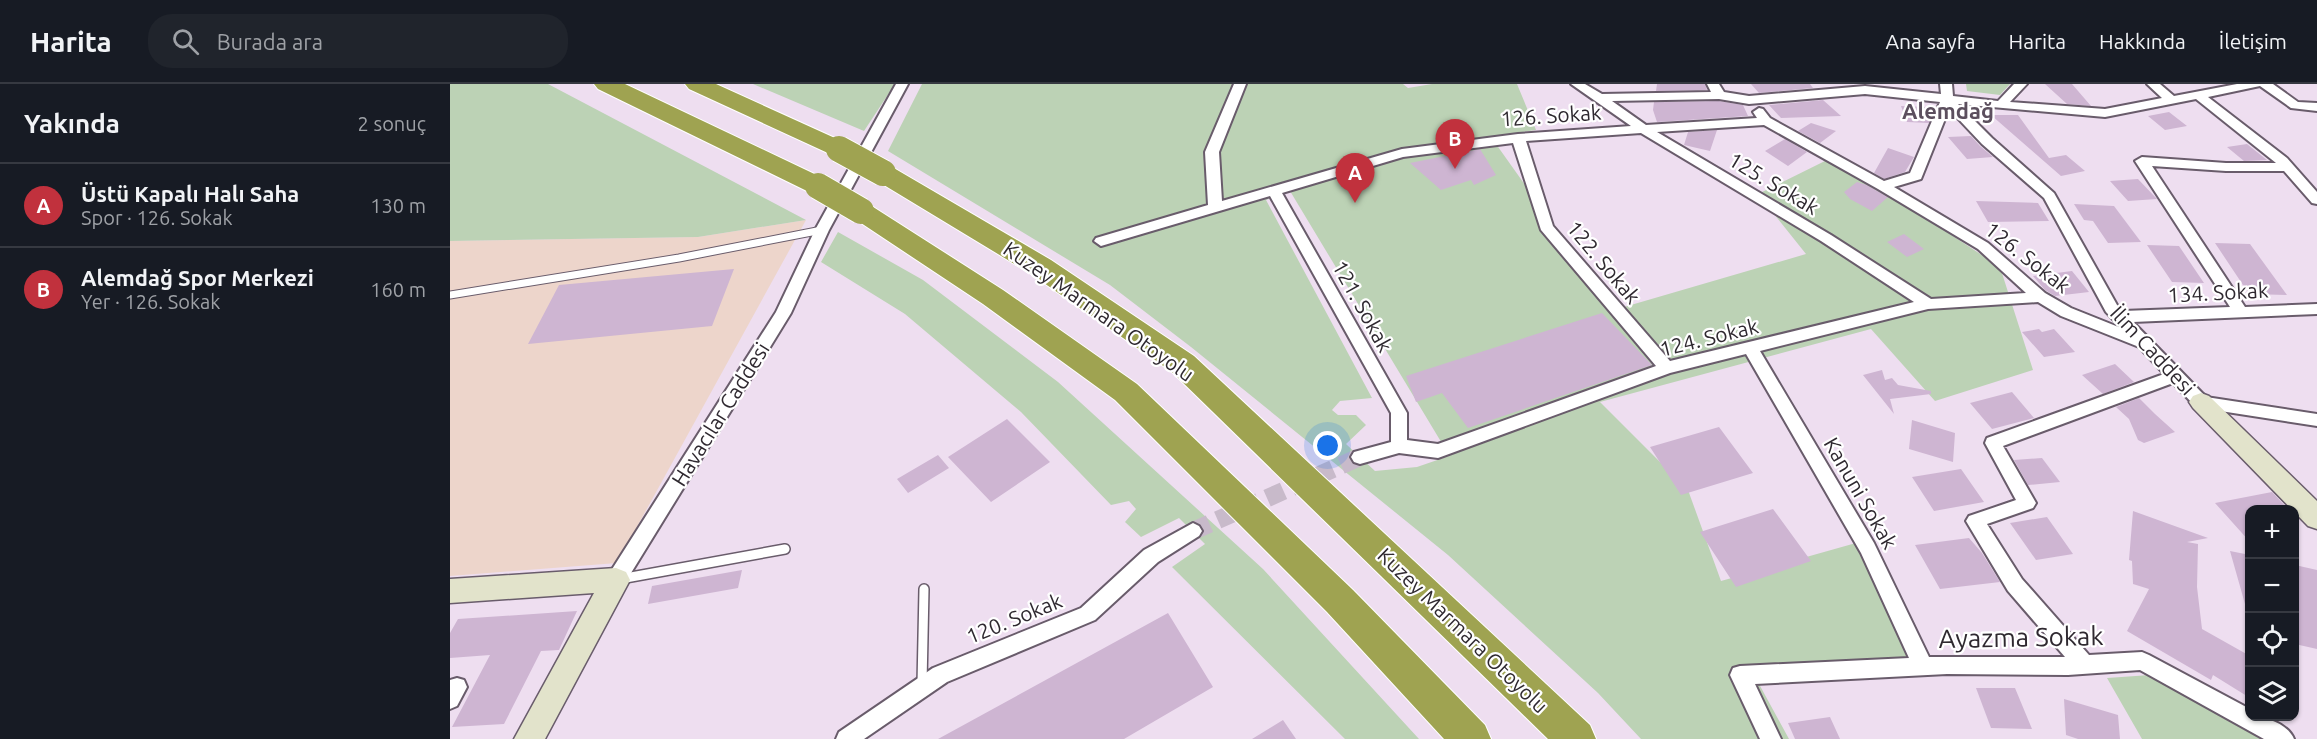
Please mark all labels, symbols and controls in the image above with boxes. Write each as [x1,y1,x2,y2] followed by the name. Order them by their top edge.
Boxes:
[148,14,568,68] search box
[169,25,202,58] icon: search
[30,26,112,57] text: Harita
[217,29,323,54] text: Burada ara
[1885,29,1976,53] text: Ana sayfa
[2009,29,2066,53] text: Harita
[2099,29,2186,53] text: Hakkında
[2219,29,2287,53] text: İletişim
[1902,98,1994,123] district label: Alemdağ
[1500,99,1602,130] street label: 126. Sokak
[24,109,120,138] text: Yakında
[358,112,426,135] text: 2 sonuç
[1436,120,1474,169] pin: B
[1725,147,1824,219] street label: 125. Sokak
[1336,154,1374,203] pin: A
[81,181,299,206] text: Üstü Kapalı Halı Saha
[36,194,51,217] text: A
[370,194,426,217] text: 130 m
[81,206,233,229] text: Spor · 126. Sokak
[1562,216,1646,309] street label: 122. Sokak
[1981,217,2075,298] street label: 126. Sokak
[999,236,1199,386] street label: Kuzey Marmara Otoyolu
[1328,256,1398,356] street label: 121. Sokak
[81,265,314,290] text: Alemdağ Spor Merkezi
[2167,277,2269,307] street label: 134. Sokak
[37,278,50,301] text: B
[370,278,426,301] text: 160 m
[81,290,220,313] text: Yer · 126. Sokak
[2106,301,2200,399] street label: İlim Caddesi
[1657,313,1761,361] street label: 124. Sokak
[666,338,774,490] street label: Havacılar Caddesi
[1313,431,1342,460] your location
[1819,433,1903,553] street label: Kanuni Sokak
[2245,505,2299,721] map controls
[2245,505,2299,559] button: +
[1373,543,1553,717] street label: Kuzey Marmara Otoyolu
[2245,559,2299,613] button: −
[963,588,1066,648] street label: 120. Sokak
[2245,613,2299,667] button: locate
[1938,621,2104,653] street label: Ayazma Sokak
[2245,667,2299,721] button: layers

